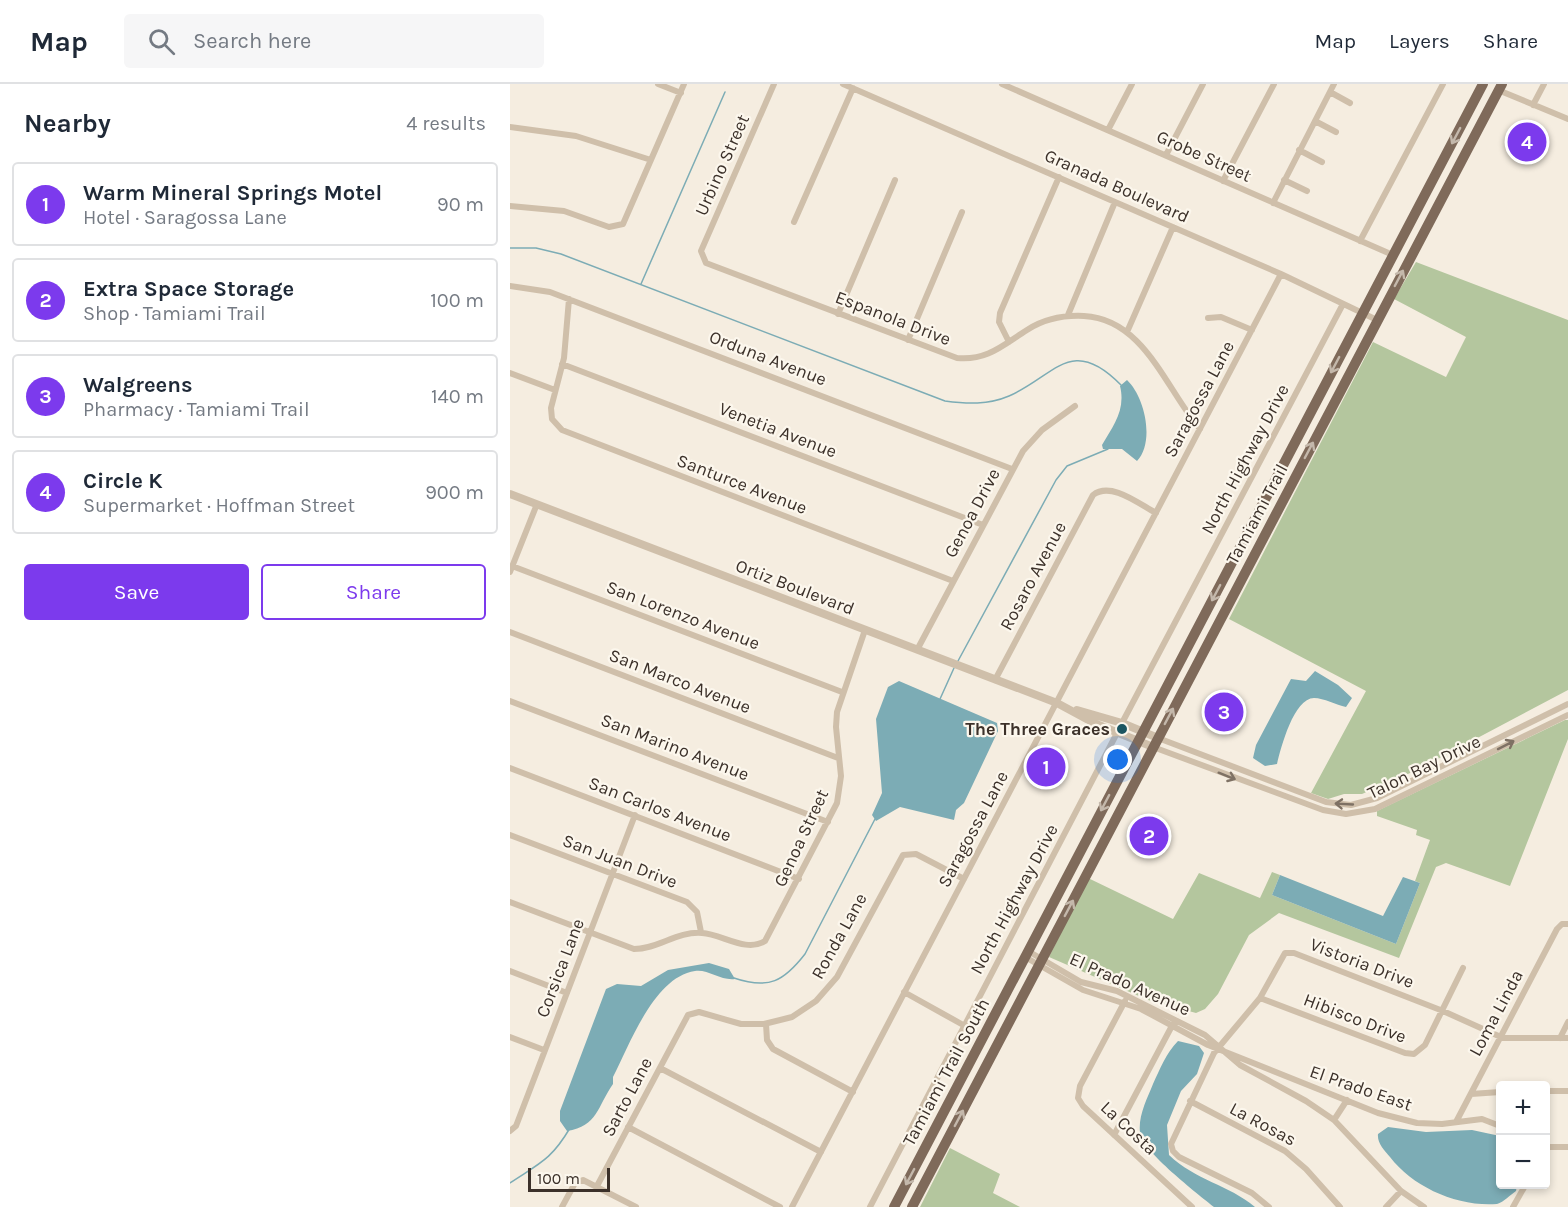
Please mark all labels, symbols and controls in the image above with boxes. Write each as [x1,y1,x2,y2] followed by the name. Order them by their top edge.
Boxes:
[124,14,544,68] search box
[30,25,88,58] text: Map
[145,25,178,58] icon: search
[193,28,311,54] text: Search here
[1314,29,1356,53] text: Map
[1389,29,1450,53] text: Layers
[1483,29,1538,53] text: Share
[24,108,111,139] text: Nearby
[690,111,754,219] street label: Urbino Street
[406,112,486,135] text: 4 results
[1508,120,1546,164] pin: 4
[1153,125,1255,187] street label: Grobe Street
[1450,127,1462,144] one-way arrow
[1041,144,1193,228] street label: Granada Boulevard
[83,180,382,206] text: Warm Mineral Springs Motel
[42,193,49,216] text: 1
[437,193,484,216] text: 90 m
[83,206,287,229] text: Hotel · Saragossa Lane
[1394,269,1406,287] one-way arrow
[83,276,294,302] text: Extra Space Storage
[832,286,954,350] street label: Espanola Drive
[39,289,52,312] text: 2
[430,289,484,312] text: 100 m
[83,302,266,325] text: Shop · Tamiami Trail
[706,326,830,390] street label: Orduna Avenue
[1159,337,1239,461] street label: Saragossa Lane
[1329,356,1341,373] one-way arrow
[83,372,193,398] text: Walgreens
[1196,380,1294,538] street label: North Highway Drive
[39,385,52,408] text: 3
[431,385,484,408] text: 140 m
[716,397,840,463] street label: Venetia Avenue
[83,398,310,421] text: Pharmacy · Tamiami Trail
[1304,442,1315,460] one-way arrow
[674,449,810,519] street label: Santurce Avenue
[1221,460,1293,568] street label: Tamiami Trail
[939,465,1005,561] street label: Genoa Drive
[83,468,163,494] text: Circle K
[40,481,51,504] text: 4
[425,481,484,504] text: 900 m
[83,494,355,517] text: Supermarket · Hoffman Street
[995,518,1071,634] street label: Rosaro Avenue
[733,554,857,620] street label: Ortiz Boulevard
[24,564,249,620] button: Save
[261,564,486,620] button: Share
[603,576,763,654] street label: San Lorenzo Avenue
[1209,584,1221,602] one-way arrow
[606,644,754,718] street label: San Marco Avenue
[1204,690,1244,734] pin: 3
[1163,708,1175,725] one-way arrow
[598,709,752,785] street label: San Marino Avenue
[965,718,1110,740] place label: The Three Graces
[1115,722,1129,736] marker: The Three Graces
[1364,730,1484,804] street label: Talon Bay Drive
[1496,738,1514,750] one-way arrow
[1026,744,1066,790] pin: 1
[1103,745,1132,774] your location
[933,767,1013,891] street label: Saragossa Lane
[1218,771,1236,782] one-way arrow
[585,772,735,846] street label: San Carlos Avenue
[769,786,833,890] street label: Genoa Street
[1099,794,1110,812] one-way arrow
[1334,798,1354,809] one-way arrow
[1130,814,1168,858] pin: 2
[965,820,1063,978] street label: North Highway Drive
[559,829,681,893] street label: San Juan Drive
[806,889,872,983] street label: Ronda Lane
[1064,899,1075,917] one-way arrow
[531,915,589,1021] street label: Corsica Lane
[1307,933,1417,993] street label: Vistoria Drive
[1066,948,1194,1020] street label: El Prado Avenue
[1464,966,1528,1060] street label: Loma Linda
[1300,988,1410,1048] street label: Hibisco Drive
[898,994,994,1150] street label: Tamiami Trail South
[597,1054,657,1140] street label: Sarto Lane
[1307,1060,1415,1116] street label: El Prado East
[1496,1081,1550,1189] map controls
[1496,1081,1550,1135] button: +
[1096,1096,1162,1160] street label: La Costa
[1226,1097,1300,1151] street label: La Rosas
[953,1110,965,1127] one-way arrow
[1496,1135,1550,1189] button: −
[528,1165,610,1192] scale bar
[904,1167,915,1185] one-way arrow
[537,1169,580,1188] text: 100 m

